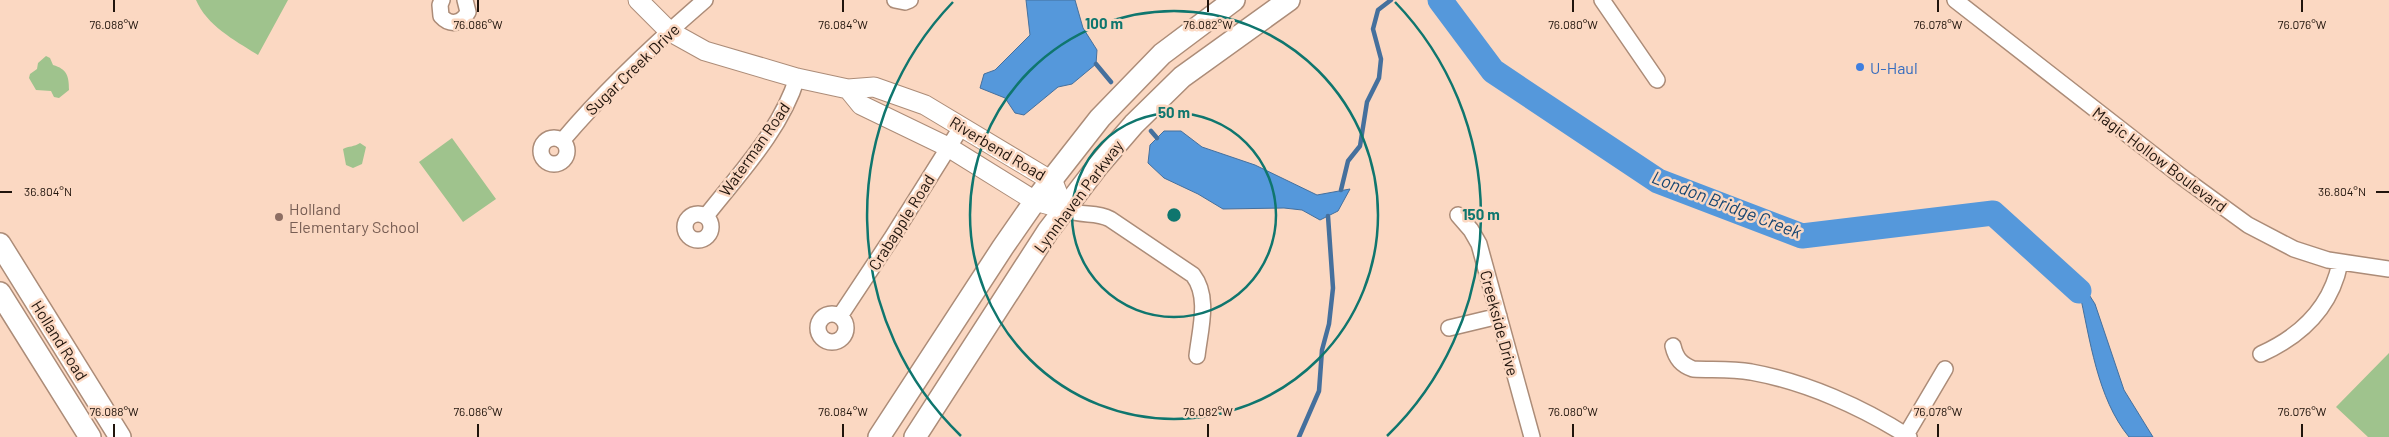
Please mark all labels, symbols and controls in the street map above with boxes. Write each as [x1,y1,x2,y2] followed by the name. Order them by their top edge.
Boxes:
[1085,14,1123,32] text: 100 m
[89,17,139,31] text: 76.088°W
[453,17,503,31] text: 76.086°W
[818,17,868,31] text: 76.084°W
[1183,17,1233,31] text: 76.082°W
[1548,17,1598,31] text: 76.080°W
[1914,17,1963,31] text: 76.078°W
[2278,17,2327,31] text: 76.076°W
[581,19,683,119] street label: Sugar Creek Drive
[1870,58,1918,77] place label: U-Haul
[1854,61,1866,73] marker: U-Haul
[715,99,793,199] street label: Waterman Road
[2089,102,2231,216] street label: Magic Hollow Boulevard
[1158,103,1190,121] text: 50 m
[947,112,1049,184] street label: Riverbend Road
[1029,135,1127,256] street label: Lynnhaven Parkway
[1649,165,1805,243] water label: London Bridge Creek
[864,171,938,273] street label: Crabapple Road
[24,184,72,198] text: 36.804°N
[2318,184,2366,198] text: 36.804°N
[289,199,419,236] place label: Holland Elementary School
[1462,205,1500,223] text: 150 m
[1165,206,1183,224] centre of rings
[273,211,285,223] marker: Holland Elementary School
[1477,268,1523,378] street label: Creekside Drive
[28,297,92,383] street label: Holland Road
[89,404,139,418] text: 76.088°W
[453,404,503,418] text: 76.086°W
[818,404,868,418] text: 76.084°W
[1183,404,1233,418] text: 76.082°W
[1548,404,1598,418] text: 76.080°W
[1914,404,1963,418] text: 76.078°W
[2278,404,2327,418] text: 76.076°W

